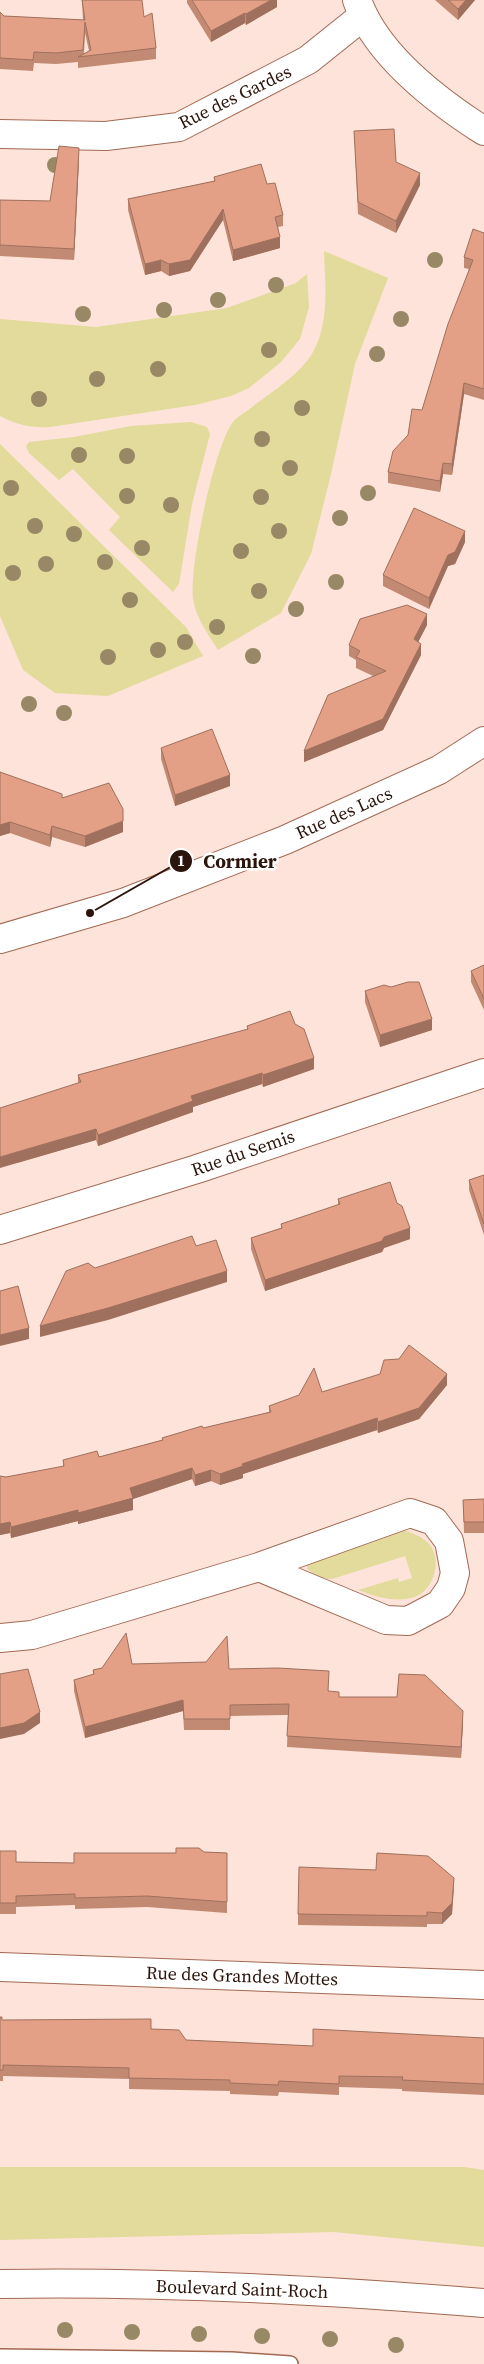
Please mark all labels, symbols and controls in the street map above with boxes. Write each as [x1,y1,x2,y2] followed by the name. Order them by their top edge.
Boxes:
[174,58,296,135] street label: Rue des Gardes
[292,780,396,845] street label: Rue des Lacs
[168,844,287,878] callout: Cormier
[203,848,277,874] text: Cormier
[177,850,185,871] text: 1
[188,1123,298,1182] street label: Rue du Semis
[146,1960,339,1991] street label: Rue des Grandes Mottes
[155,2273,329,2304] street label: Boulevard Saint-Roch

